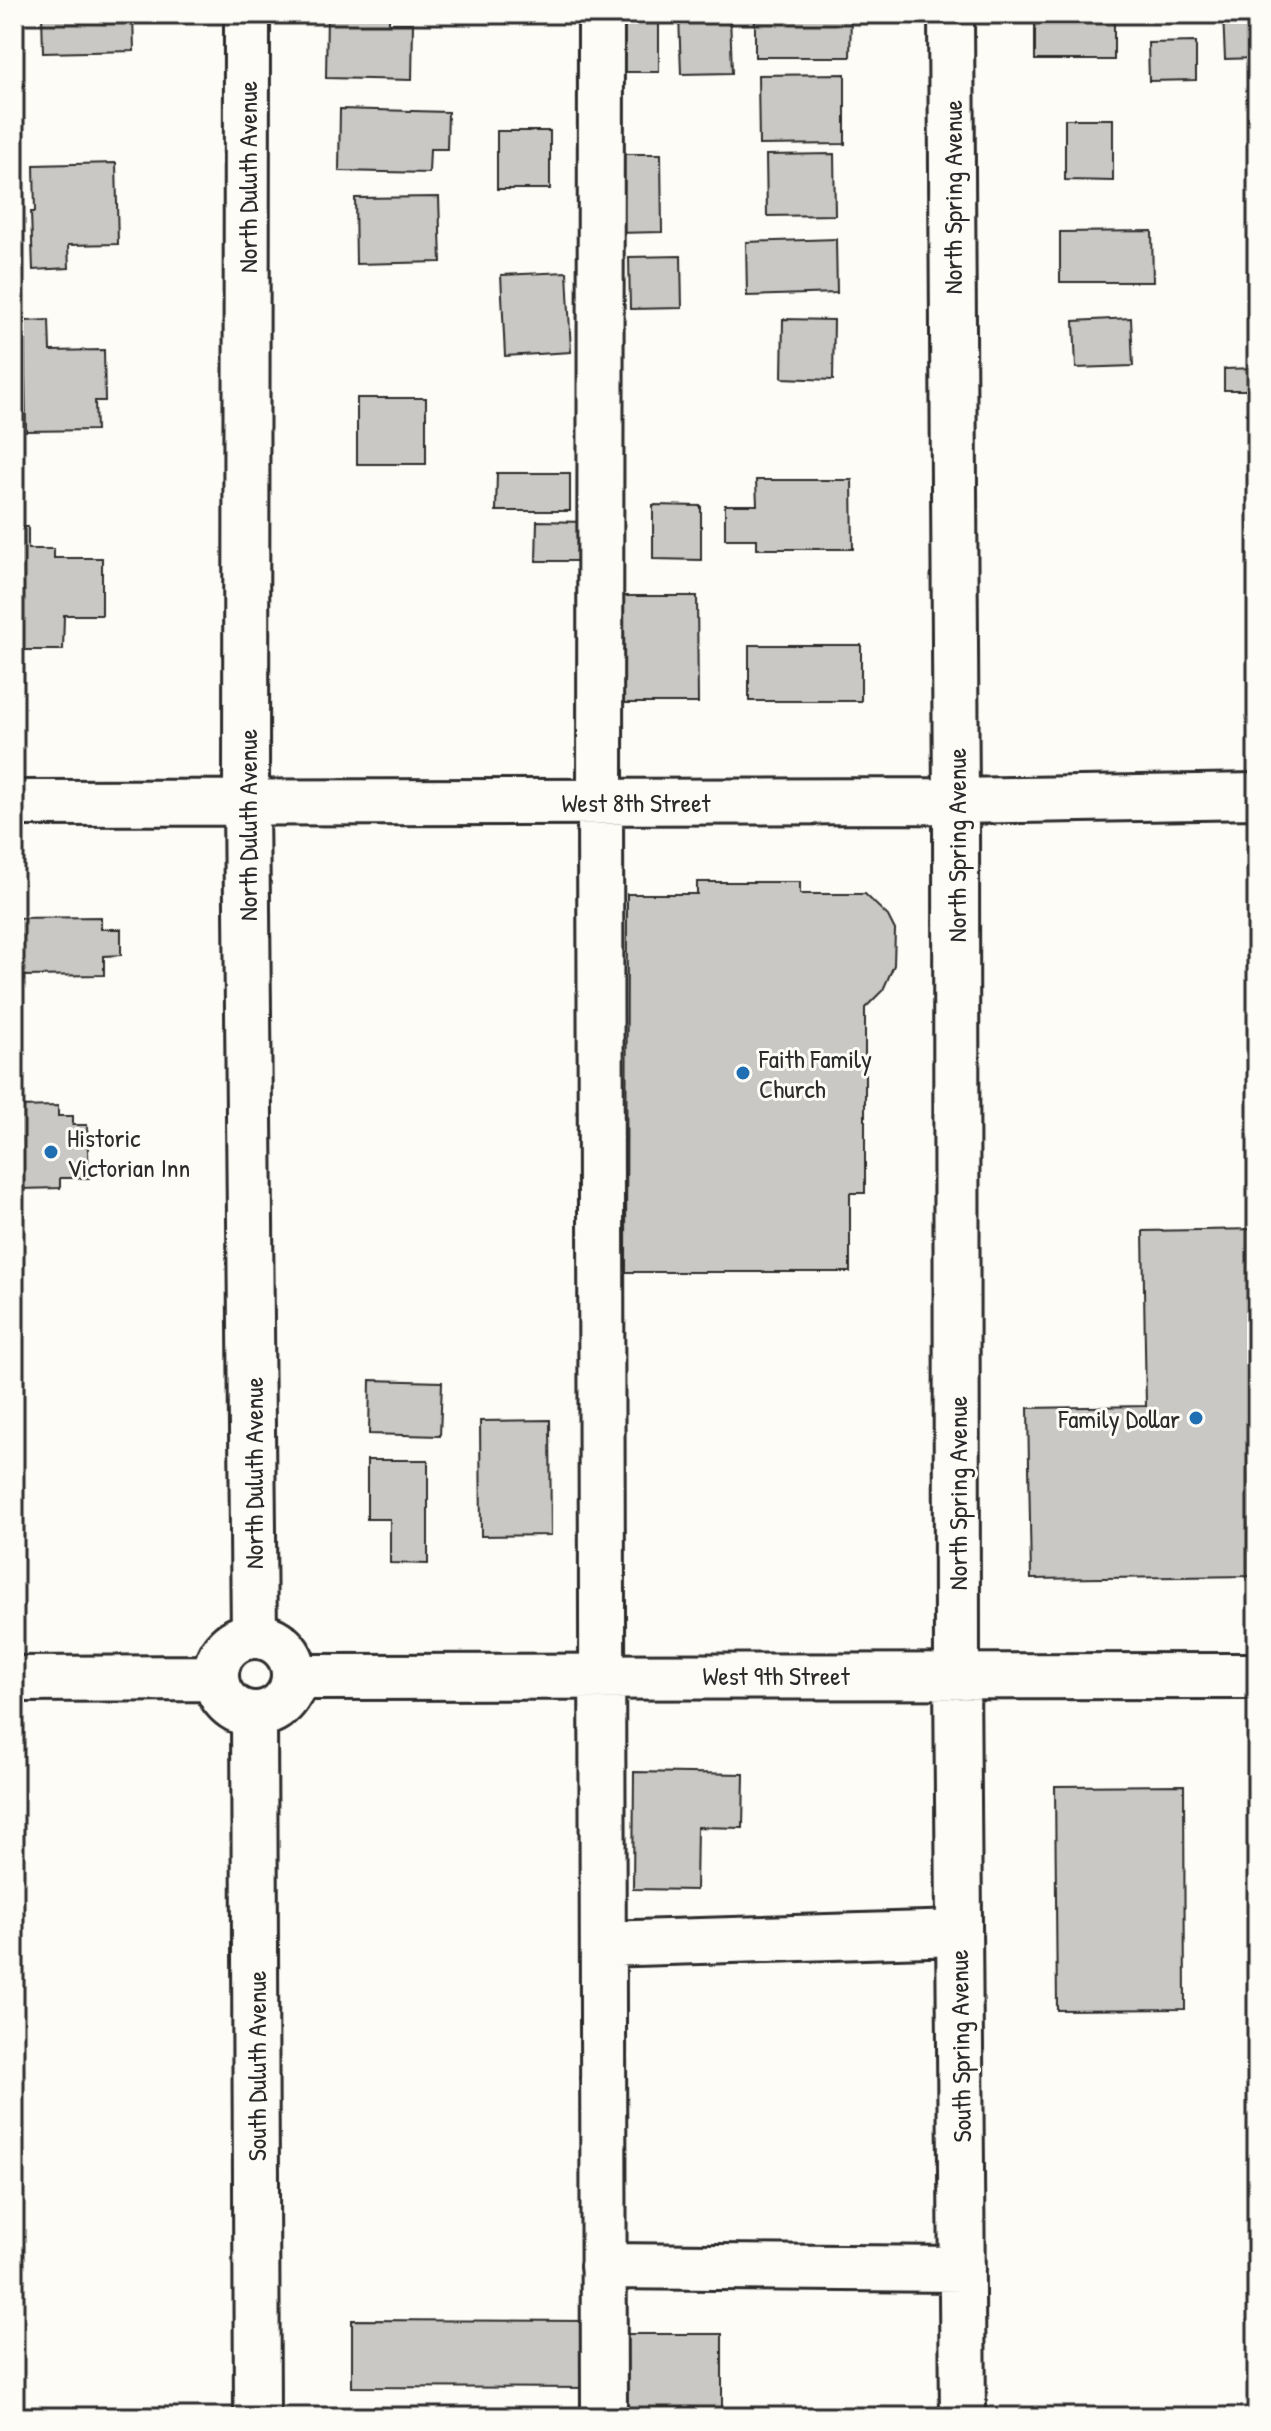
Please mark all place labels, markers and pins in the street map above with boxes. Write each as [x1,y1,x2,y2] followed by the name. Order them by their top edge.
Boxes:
[758,1041,872,1106] place label: Faith Family Church
[734,1064,752,1082] marker: Faith Family Church
[67,1120,190,1185] place label: Historic Victorian Inn
[42,1143,60,1161] marker: Historic Victorian Inn
[1057,1401,1180,1436] place label: Family Dollar
[1187,1409,1205,1427] marker: Family Dollar

